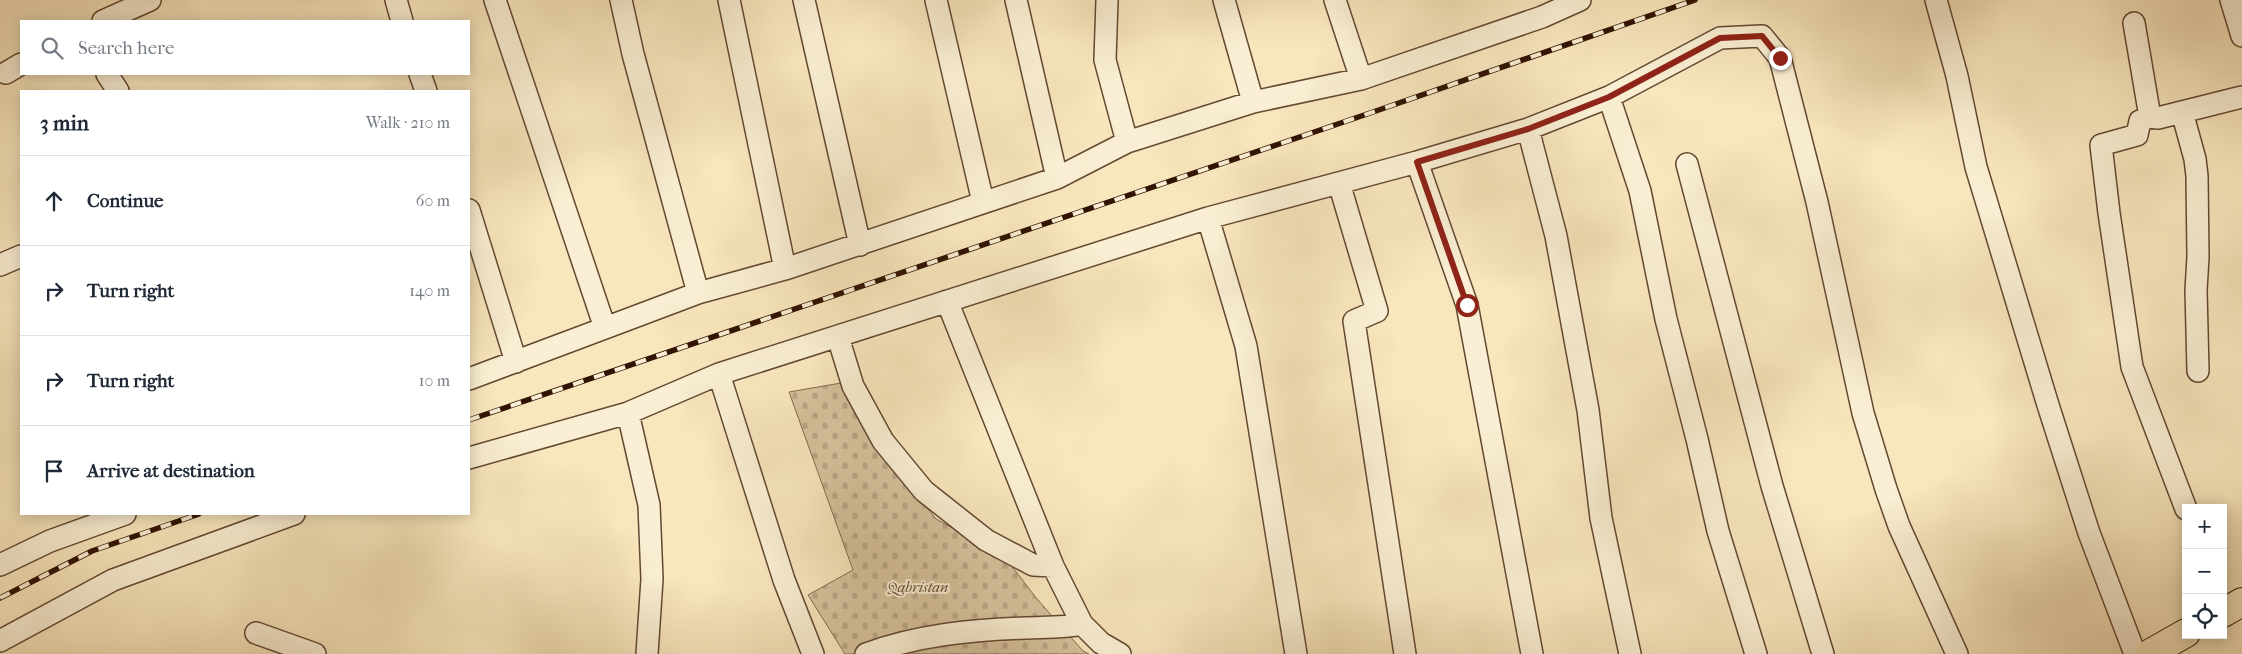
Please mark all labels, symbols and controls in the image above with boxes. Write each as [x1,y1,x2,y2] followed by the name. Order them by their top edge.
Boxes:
[20,20,470,75] search box
[38,34,66,62] icon: search
[78,37,174,59] text: Search here
[1769,47,1792,70] route end
[40,111,89,135] text: 3 min
[366,113,450,132] text: Walk · 210 m
[40,187,68,215] icon: ahead
[87,190,163,212] text: Continue
[416,191,450,210] text: 60 m
[40,277,68,305] icon: right
[87,280,174,302] text: Turn right
[409,281,450,300] text: 140 m
[1456,294,1479,317] route start
[40,367,68,395] icon: right
[87,370,174,392] text: Turn right
[419,371,450,390] text: 10 m
[40,457,68,485] icon: arrive
[87,460,255,482] text: Arrive at destination
[2182,504,2227,639] map controls
[2182,504,2227,549] button: +
[2182,549,2227,594] button: −
[886,578,949,596] park label: Qabristan
[2182,594,2227,639] button: locate

